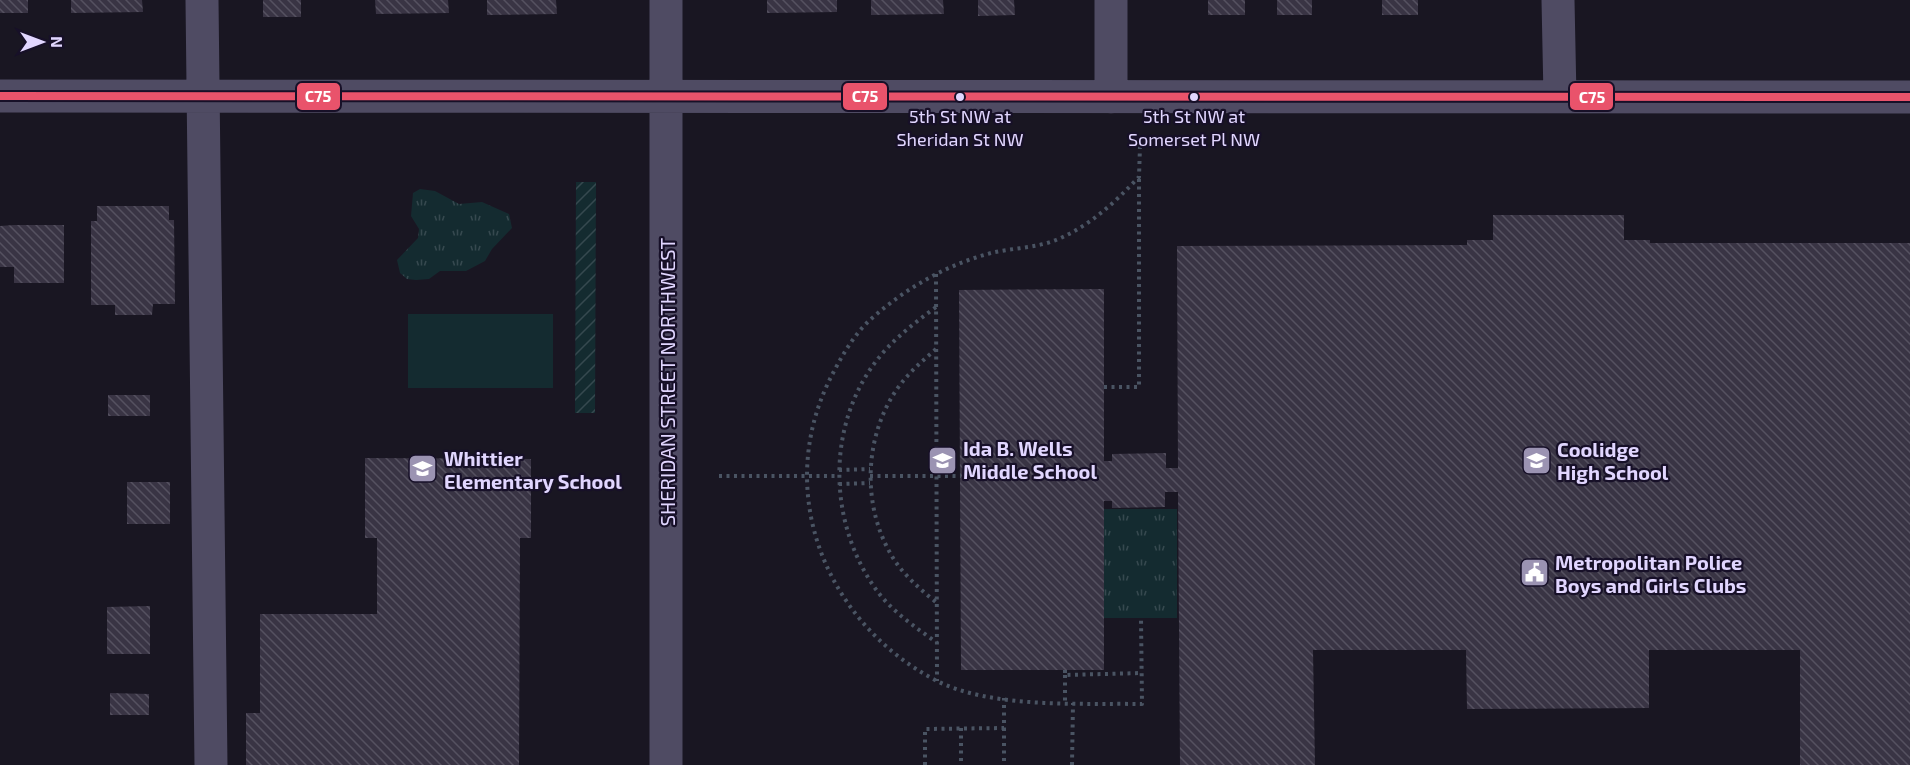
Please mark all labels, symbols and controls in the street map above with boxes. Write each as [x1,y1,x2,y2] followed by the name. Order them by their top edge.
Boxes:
[12,12,72,72] north arrow
[48,36,67,48] text: N
[296,82,341,111] line badge: C75
[842,82,888,111] line badge: C75
[1569,82,1614,111] line badge: C75
[305,86,332,105] text: C75
[852,86,879,105] text: C75
[1579,87,1606,106] text: C75
[954,91,966,103] marker: 5th St NW at Sheridan St NW
[1188,91,1200,103] marker: 5th St NW at Somerset Pl NW
[896,105,1024,150] place label: 5th St NW at Sheridan St NW
[1128,105,1260,150] place label: 5th St NW at Somerset Pl NW
[655,237,679,526] street label: SHERIDAN STREET NORTHWEST
[963,436,1097,483] place label: Ida B. Wells Middle School
[1557,437,1669,484] place label: Coolidge High School
[926,444,958,476] school or university icon: Ida B. Wells Middle School
[1520,445,1552,477] school or university icon: Coolidge High School
[444,446,622,494] place label: Whittier Elementary School
[407,453,439,485] school or university icon: Whittier Elementary School
[1555,550,1747,598] place label: Metropolitan Police Boys and Girls Clubs
[1518,557,1550,589] public building icon: Metropolitan Police Boys and Girls Clubs

